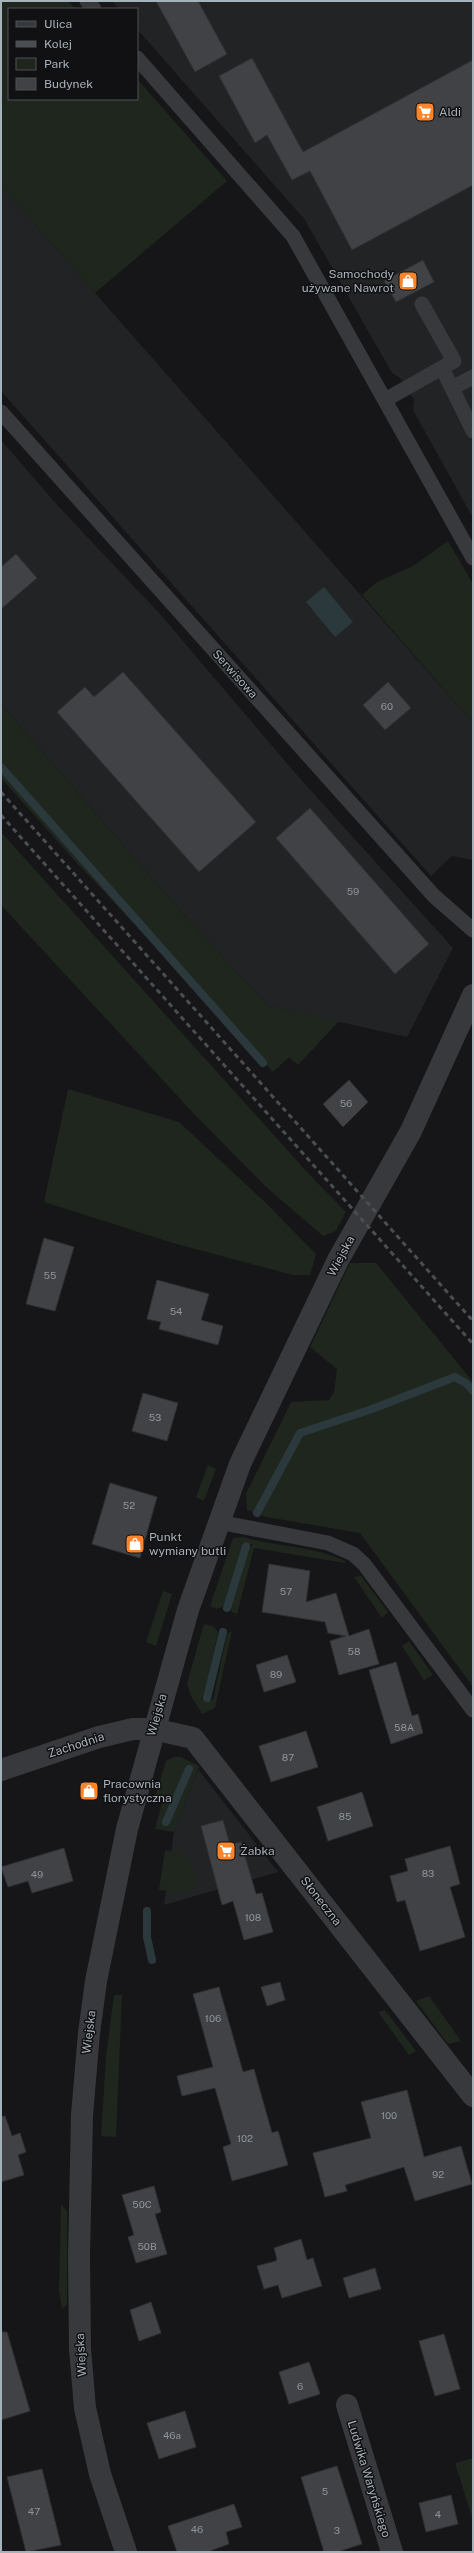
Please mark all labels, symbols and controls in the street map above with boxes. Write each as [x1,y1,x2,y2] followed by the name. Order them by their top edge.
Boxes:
[8,8,138,100] legend
[44,17,72,31] text: Ulica
[44,37,72,51] text: Kolej
[44,57,70,71] text: Park
[44,77,93,91] text: Budynek
[414,101,436,123] supermarket icon: Aldi
[439,105,461,119] place label: Aldi
[302,267,395,295] place label: Samochody używane Nawrot
[397,270,419,292] shop icon: Samochody używane Nawrot
[210,647,260,701] street label: Serwisowa
[381,700,393,712] house number: 60
[347,885,359,897] house number: 59
[340,1097,352,1109] house number: 56
[325,1233,357,1279] street label: Wiejska
[44,1269,56,1281] house number: 55
[170,1305,182,1317] house number: 54
[149,1411,161,1423] house number: 53
[123,1499,135,1511] house number: 52
[149,1530,226,1558] place label: Punkt wymiany butli
[124,1533,146,1555] shop icon: Punkt wymiany butli
[280,1585,292,1597] house number: 57
[348,1645,360,1657] house number: 58
[270,1668,282,1680] house number: 89
[144,1692,170,1738] street label: Wiejska
[394,1721,414,1733] house number: 58A
[46,1729,106,1761] street label: Zachodnia
[282,1751,294,1763] house number: 87
[103,1777,172,1805] place label: Pracownia florystyczna
[78,1780,100,1802] shop icon: Pracownia florystyczna
[339,1810,351,1822] house number: 85
[215,1840,237,1862] supermarket icon: Żabka
[240,1844,275,1858] place label: Żabka
[422,1867,434,1879] house number: 83
[31,1868,43,1880] house number: 49
[298,1874,344,1928] street label: Słoneczna
[245,1911,261,1923] house number: 108
[79,2009,99,2055] street label: Wiejska
[205,2012,221,2024] house number: 106
[381,2109,397,2121] house number: 100
[237,2132,253,2144] house number: 102
[432,2168,444,2180] house number: 92
[132,2198,152,2210] house number: 50C
[137,2240,157,2252] house number: 50B
[73,2333,89,2377] street label: Wiejska
[297,2380,303,2392] house number: 6
[345,2419,394,2539] street label: Ludwika Waryńskiego
[163,2429,181,2441] house number: 46a
[322,2485,328,2497] house number: 5
[28,2505,40,2517] house number: 47
[435,2508,441,2520] house number: 4
[191,2523,203,2535] house number: 46
[334,2524,340,2536] house number: 3

